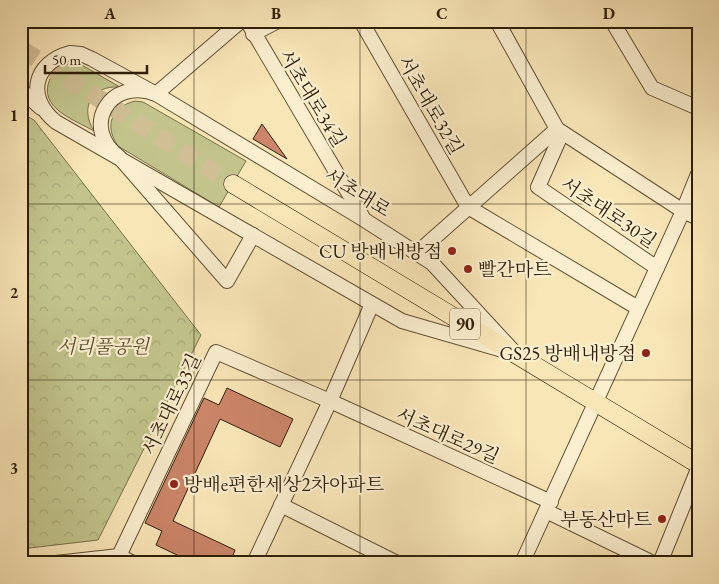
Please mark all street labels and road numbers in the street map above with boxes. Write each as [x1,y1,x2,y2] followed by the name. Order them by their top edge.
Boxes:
[274,45,352,152] street label: 서초대로34길
[392,51,469,159] street label: 서초대로32길
[320,162,395,222] street label: 서초대로
[556,171,661,254] street label: 서초대로30길
[450,308,480,339] road number: 90
[136,349,207,459] street label: 서초대로33길
[392,402,503,469] street label: 서초대로29길

